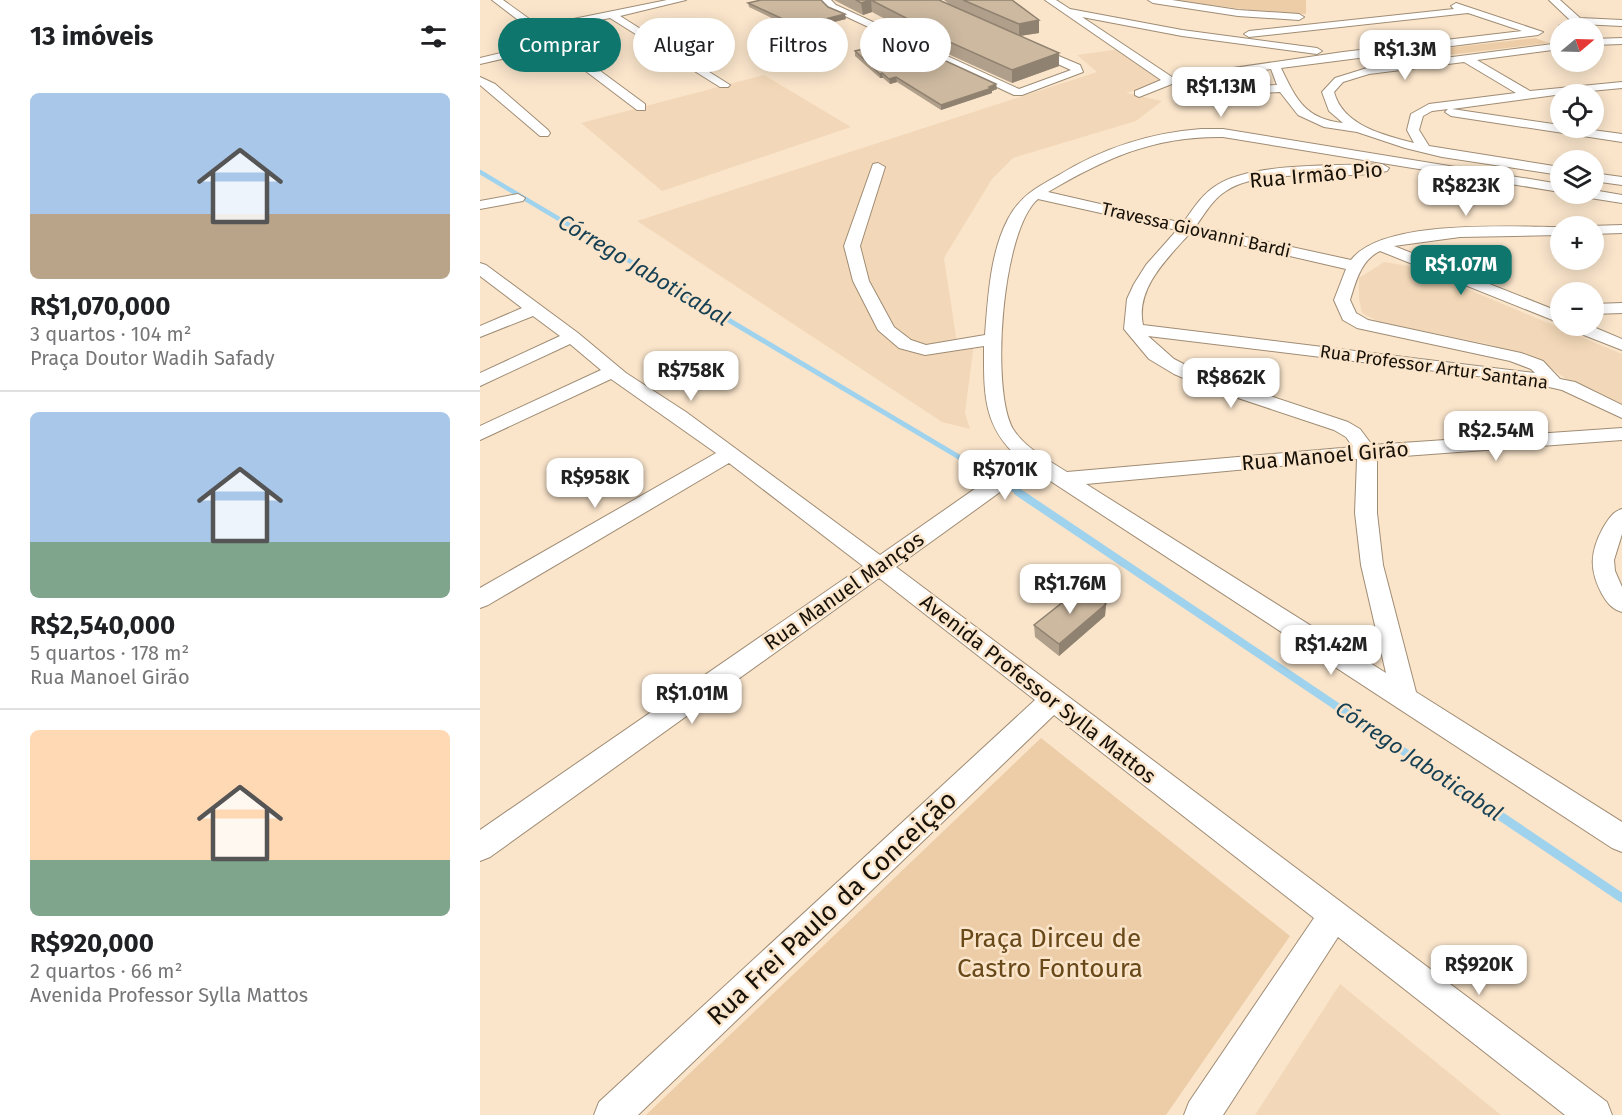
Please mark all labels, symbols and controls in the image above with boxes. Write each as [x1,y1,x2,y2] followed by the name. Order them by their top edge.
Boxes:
[498,18,621,72] chip: Comprar
[633,18,735,72] chip: Alugar
[747,18,848,72] chip: Filtros
[860,18,951,72] chip: Novo
[1550,18,1604,72] north arrow
[1550,18,1604,336] map controls
[417,20,450,53] icon: filters
[30,21,153,52] text: 13 imóveis
[1356,30,1454,81] pin: R$1.3M
[1374,37,1436,61] text: R$1.3M
[1166,67,1276,118] pin: R$1.13M
[1186,74,1256,98] text: R$1.13M
[1550,84,1604,138] button: locate
[186,132,294,240] icon: home
[1550,150,1604,204] button: layers
[1248,156,1384,194] street label: Rua Irmão Pio
[1417,166,1515,217] pin: R$823K
[1432,173,1500,197] text: R$823K
[1099,198,1293,262] street label: Travessa Giovanni Bardi
[553,208,735,332] water label: Córrego Jaboticabal
[1550,216,1604,270] button: +
[1406,245,1516,296] pin: R$1.07M
[1425,252,1497,276] text: R$1.07M
[1550,282,1604,336] button: −
[30,291,170,322] text: R$1,070,000
[30,322,192,346] text: 3 quartos · 104 m²
[1319,340,1549,394] street label: Rua Professor Artur Santana
[30,346,275,370] text: Praça Doutor Wadih Safady
[642,351,740,402] pin: R$758K
[658,358,724,382] text: R$758K
[1182,358,1280,409] pin: R$862K
[1197,365,1265,389] text: R$862K
[1441,411,1551,462] pin: R$2.54M
[1458,418,1534,442] text: R$2.54M
[1240,436,1410,476] street label: Rua Manoel Girão
[956,450,1054,501] pin: R$701K
[186,451,294,559] icon: home
[972,457,1038,481] text: R$701K
[546,458,644,509] pin: R$958K
[560,465,630,489] text: R$958K
[759,526,929,656] street label: Rua Manuel Manços
[1015,564,1125,615] pin: R$1.76M
[1034,571,1106,595] text: R$1.76M
[915,589,1161,789] street label: Avenida Professor Sylla Mattos
[30,610,175,641] text: R$2,540,000
[1276,625,1386,676] pin: R$1.42M
[1294,632,1368,656] text: R$1.42M
[30,641,189,665] text: 5 quartos · 178 m²
[30,665,190,689] text: Rua Manoel Girão
[637,674,747,725] pin: R$1.01M
[656,681,728,705] text: R$1.01M
[1330,695,1508,827] water label: Córrego Jaboticabal
[186,769,294,877] icon: home
[701,784,963,1032] street label: Rua Frei Paulo da Conceição
[957,923,1143,984] park label: Praça Dirceu de Castro Fontoura
[30,928,154,959] text: R$920,000
[1430,945,1528,996] pin: R$920K
[1445,952,1513,976] text: R$920K
[30,959,182,983] text: 2 quartos · 66 m²
[30,983,308,1007] text: Avenida Professor Sylla Mattos

